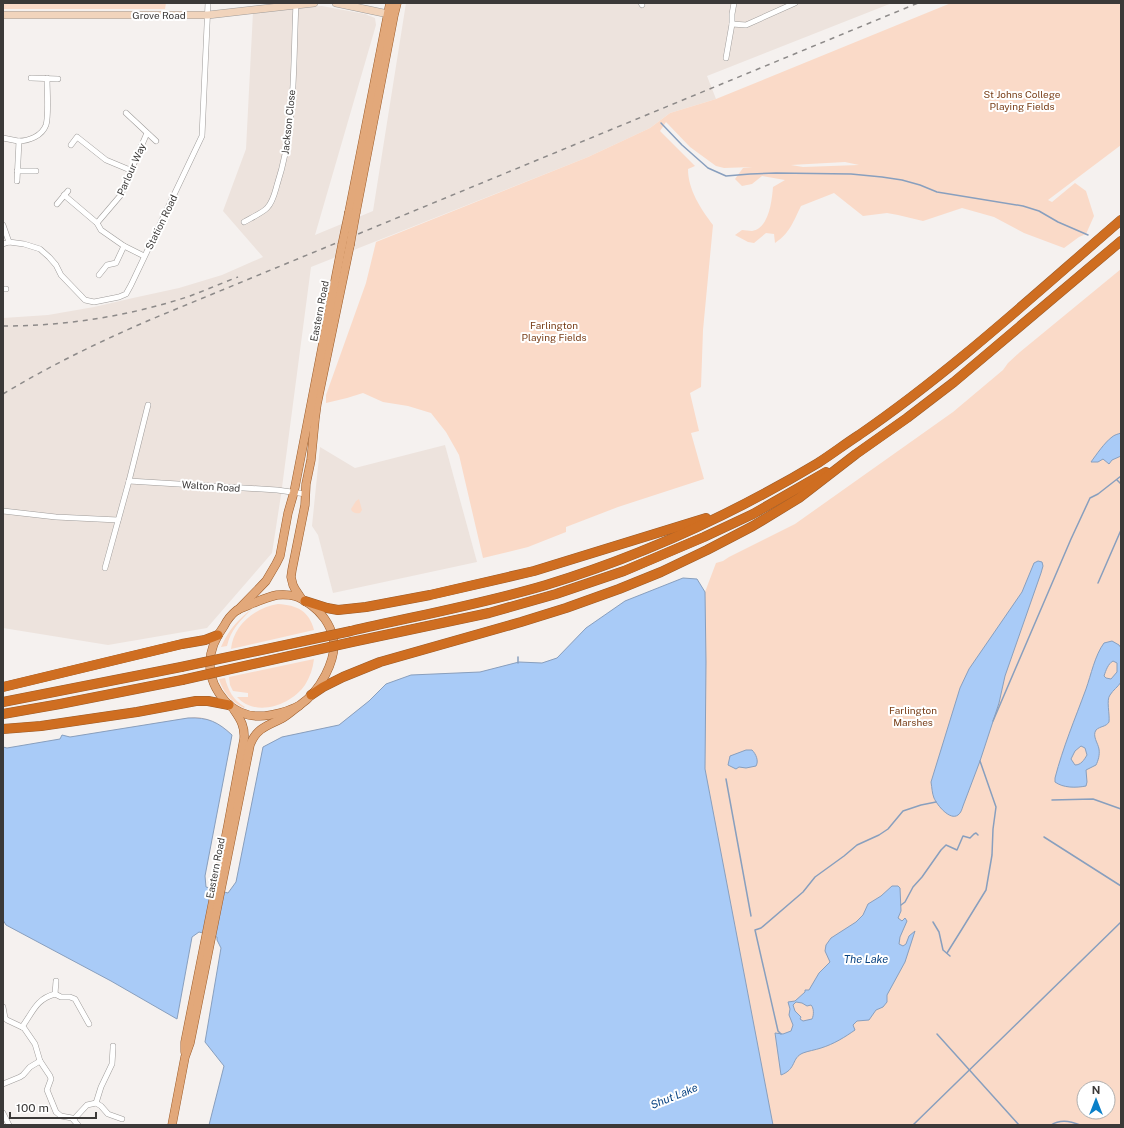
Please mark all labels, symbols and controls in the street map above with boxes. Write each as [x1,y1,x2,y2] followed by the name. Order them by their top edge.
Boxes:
[132,9,186,21] street label: Grove Road
[984,88,1061,112] park label: St Johns College Playing Fields
[279,89,297,155] street label: Jackson Close
[114,140,148,197] street label: Parlour Way
[143,193,179,251] street label: Station Road
[307,279,331,342] street label: Eastern Road
[522,319,586,343] park label: Farlington Playing Fields
[181,478,241,494] street label: Walton Road
[889,704,937,728] park label: Farlington Marshes
[203,836,227,899] street label: Eastern Road
[844,953,888,965] water label: The Lake
[1076,1080,1116,1120] north arrow
[649,1081,699,1111] water label: Shut Lake
[1092,1084,1100,1096] text: N
[10,1094,96,1120] scale bar
[16,1101,49,1115] text: 100 m

